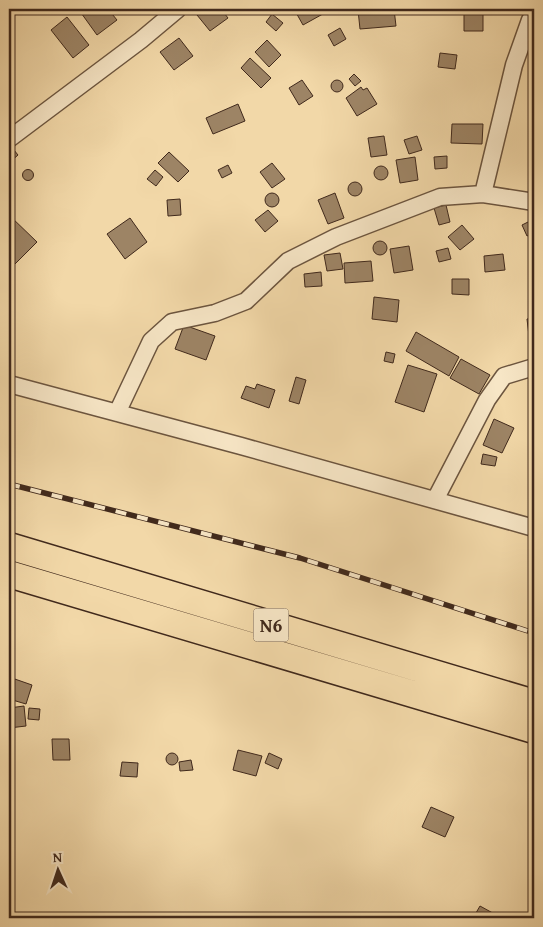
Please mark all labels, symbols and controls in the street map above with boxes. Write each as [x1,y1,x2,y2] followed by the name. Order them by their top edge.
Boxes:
[254,608,288,642] road number: N6
[32,844,82,894] north arrow
[52,847,63,867] text: N

